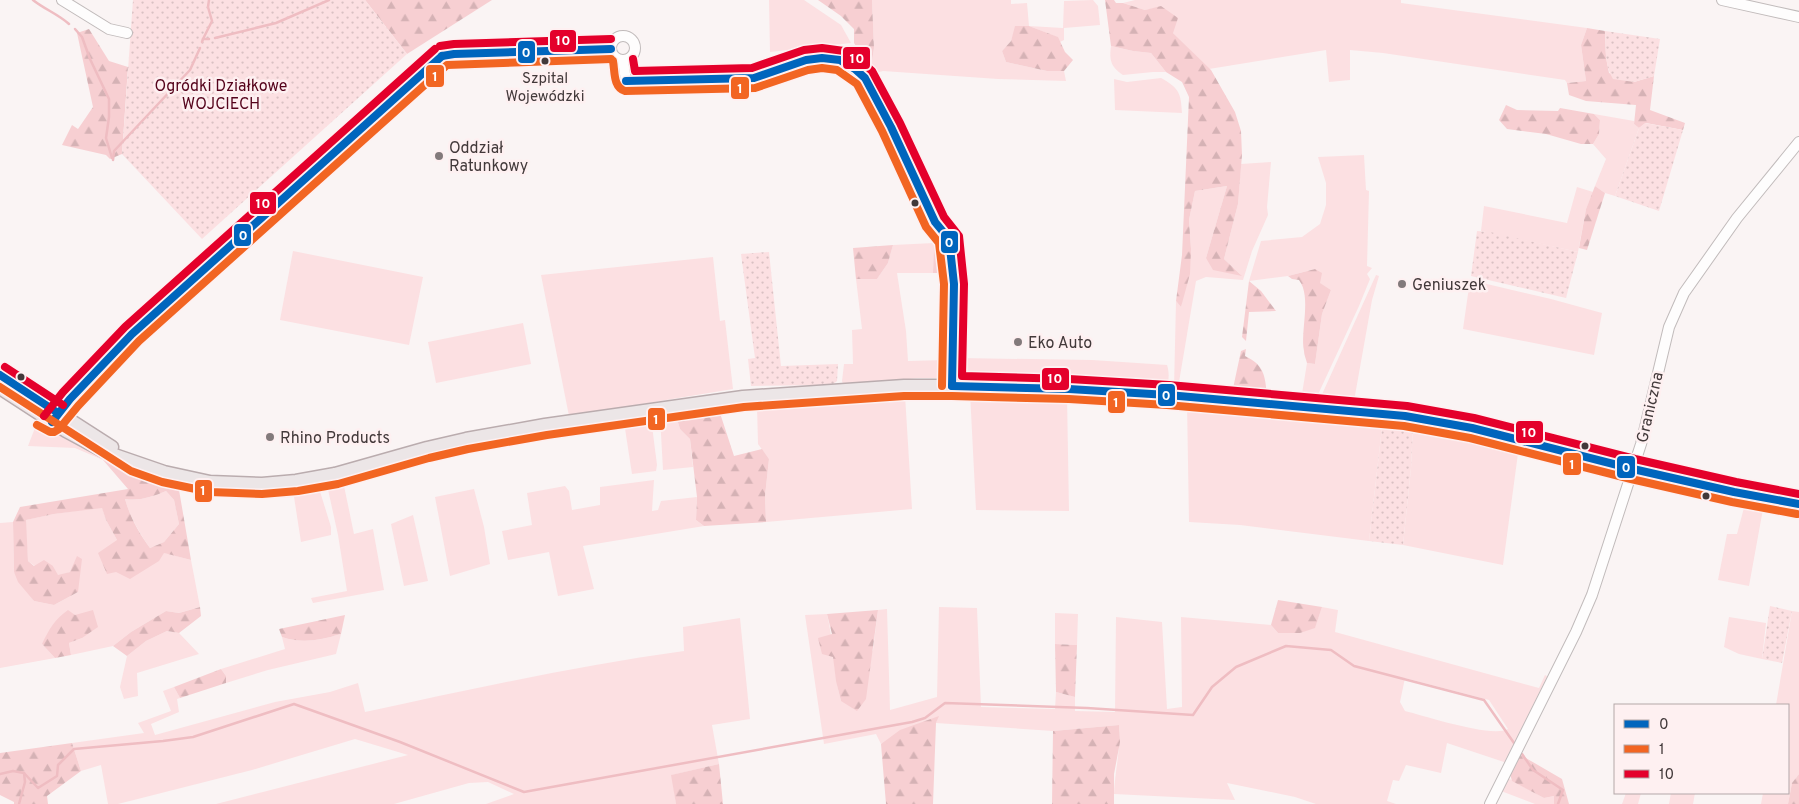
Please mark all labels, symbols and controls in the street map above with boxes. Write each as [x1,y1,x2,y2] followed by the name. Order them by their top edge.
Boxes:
[549,29,577,53] line badge: 10
[556,33,570,50] text: 10
[517,40,536,64] line badge: 0
[521,45,531,62] text: 0
[842,46,871,70] line badge: 10
[850,51,864,68] text: 10
[540,56,550,66] marker: Szpital Wojewódzki
[425,64,445,88] line badge: 1
[432,69,438,86] text: 1
[505,70,585,107] place label: Szpital Wojewódzki
[730,76,750,100] line badge: 1
[155,77,287,115] park label: Ogródki Działkowe WOJCIECH
[737,81,743,98] text: 1
[449,139,528,177] place label: Oddział Ratunkowy
[433,150,445,162] marker: Oddział Ratunkowy
[249,191,277,215] line badge: 10
[256,196,270,213] text: 10
[910,198,920,208] unlabelled marker
[233,223,252,247] line badge: 0
[238,228,248,245] text: 0
[940,230,959,254] line badge: 0
[944,235,954,252] text: 0
[1412,276,1486,296] place label: Geniuszek
[1396,278,1408,290] marker: Geniuszek
[1028,334,1092,354] place label: Eko Auto
[1012,336,1024,348] marker: Eko Auto
[1041,367,1070,391] line badge: 10
[1633,370,1669,445] street label: Graniczna
[1048,371,1062,388] text: 10
[16,372,26,382] unlabelled marker
[1157,383,1176,407] line badge: 0
[1161,388,1171,405] text: 0
[1107,390,1126,414] line badge: 1
[1113,395,1119,412] text: 1
[647,407,666,431] line badge: 1
[653,412,659,429] text: 1
[1515,420,1544,444] line badge: 10
[1522,425,1536,442] text: 10
[280,429,390,449] place label: Rhino Products
[264,431,276,443] marker: Rhino Products
[1580,441,1590,451] unlabelled marker
[1562,452,1582,476] line badge: 1
[1616,455,1636,479] line badge: 0
[1569,457,1575,474] text: 1
[1621,460,1631,477] text: 0
[194,479,213,503] line badge: 1
[200,483,206,500] text: 1
[1701,491,1711,501] unlabelled marker
[1614,704,1789,794] legend
[1659,716,1669,735] text: 0
[1659,741,1665,760] text: 1
[1659,766,1674,785] text: 10

